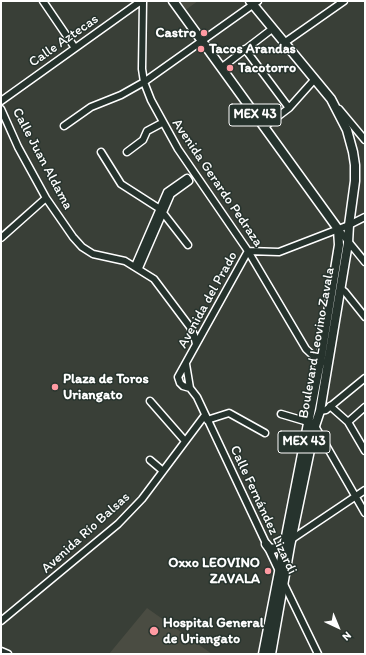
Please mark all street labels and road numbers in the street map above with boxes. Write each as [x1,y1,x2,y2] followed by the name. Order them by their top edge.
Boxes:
[26,11,102,71] street label: Calle Aztecas
[229,104,281,126] road number: MEX 43
[8,105,76,213] street label: Calle Juan Aldama
[168,116,266,250] street label: Avenida Gerardo Pedraza
[174,249,242,351] street label: Avenida del Prado
[295,266,339,420] street label: Boulevard Leovino Zavala
[278,431,330,453] road number: MEX 43
[226,443,300,577] street label: Calle Fernández Lizardi
[38,489,134,577] street label: Avenida Río Balsas

